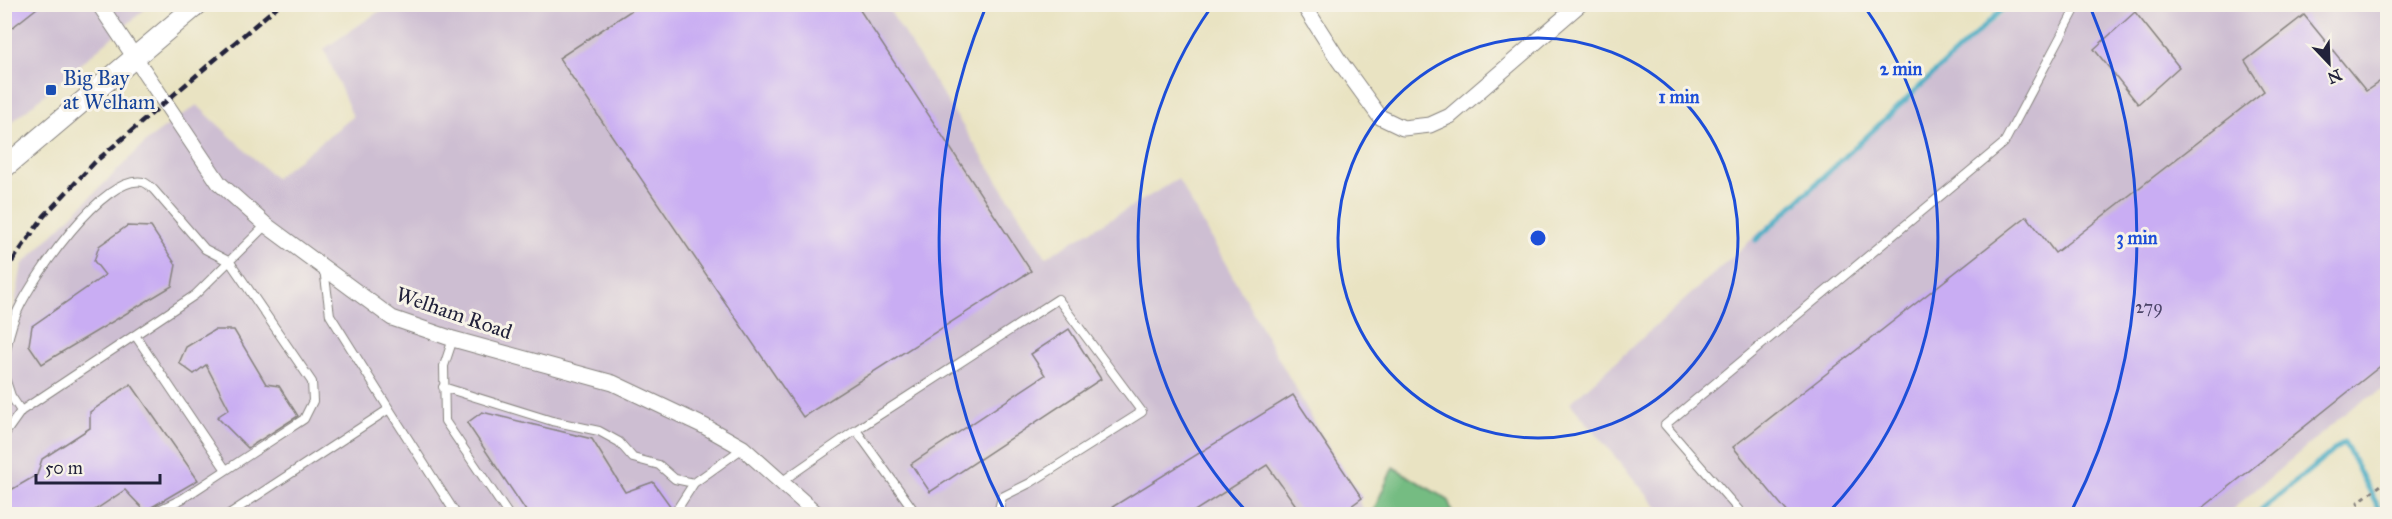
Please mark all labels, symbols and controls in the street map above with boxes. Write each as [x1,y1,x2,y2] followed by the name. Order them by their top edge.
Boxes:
[2299,33,2359,93] north arrow
[1880,58,1923,80] text: 2 min
[63,65,156,115] place label: Big Bay at Welham
[2324,65,2345,88] text: N
[44,83,58,97] marker: Big Bay at Welham
[1659,86,1700,108] text: 1 min
[2117,227,2158,250] text: 3 min
[1528,228,1548,248] centre of rings
[393,281,516,345] street label: Welham Road
[2135,296,2163,318] house number: 279
[36,447,160,485] scale bar
[45,457,83,479] text: 50 m

